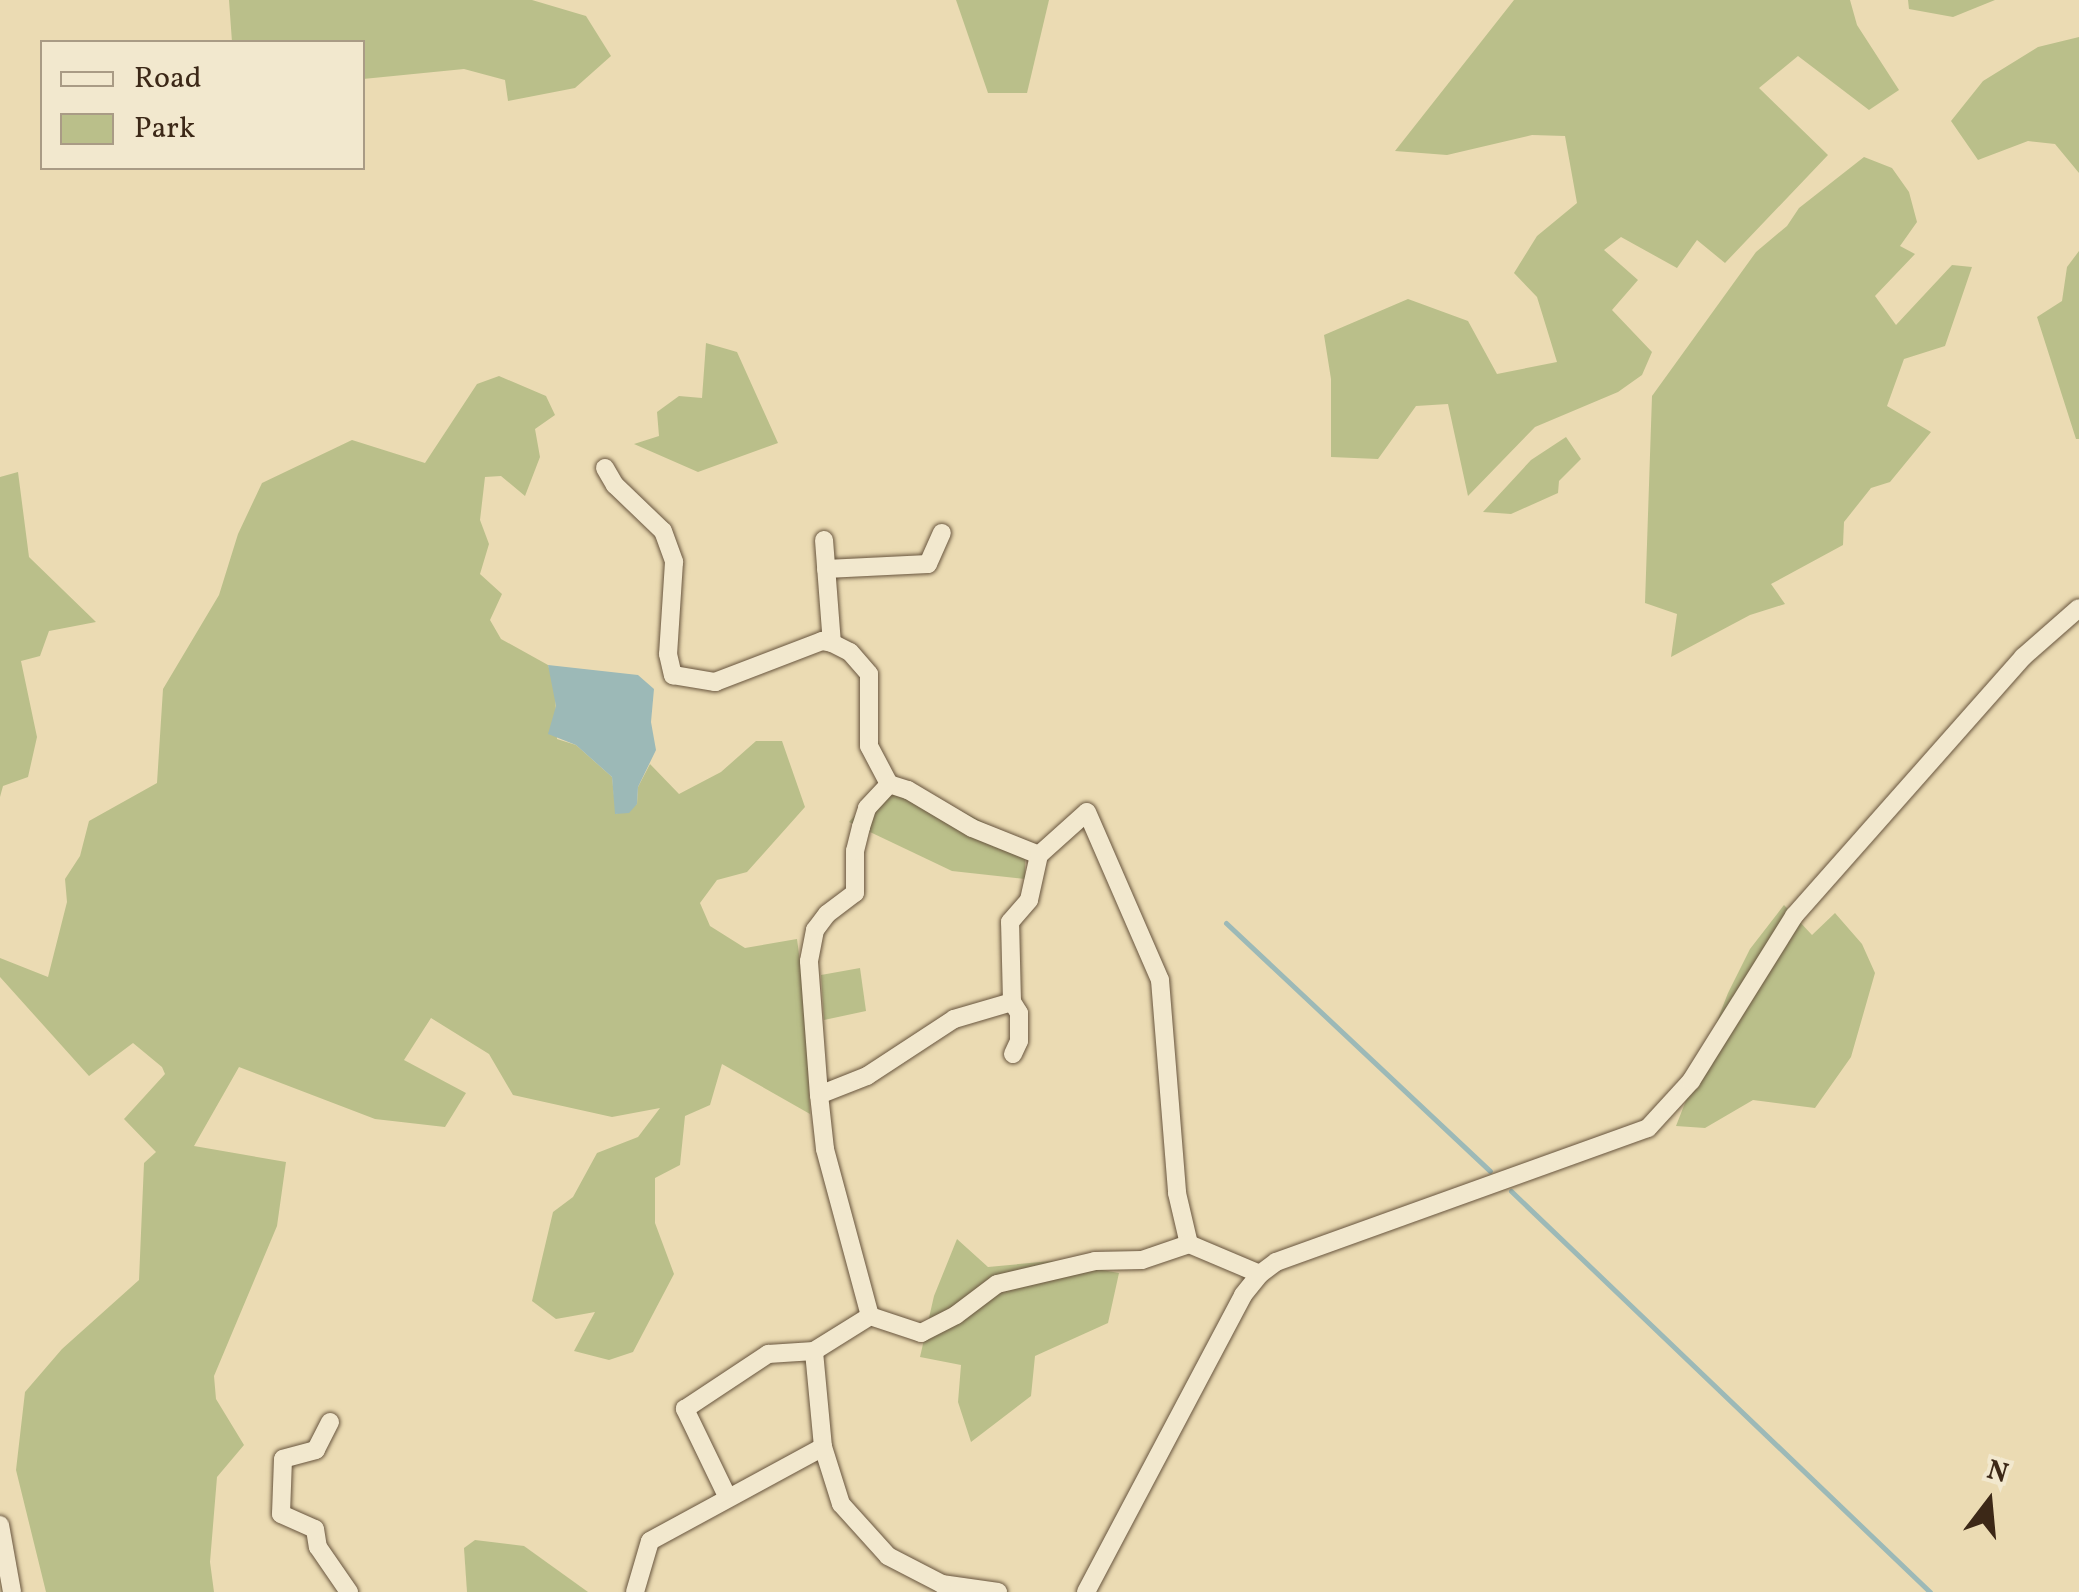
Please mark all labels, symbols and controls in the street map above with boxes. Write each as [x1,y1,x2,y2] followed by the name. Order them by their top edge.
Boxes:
[40,40,365,170] legend
[134,58,202,100] text: Road
[134,108,195,150] text: Park
[1982,1451,2013,1494] text: N
[1939,1452,2039,1552] north arrow

